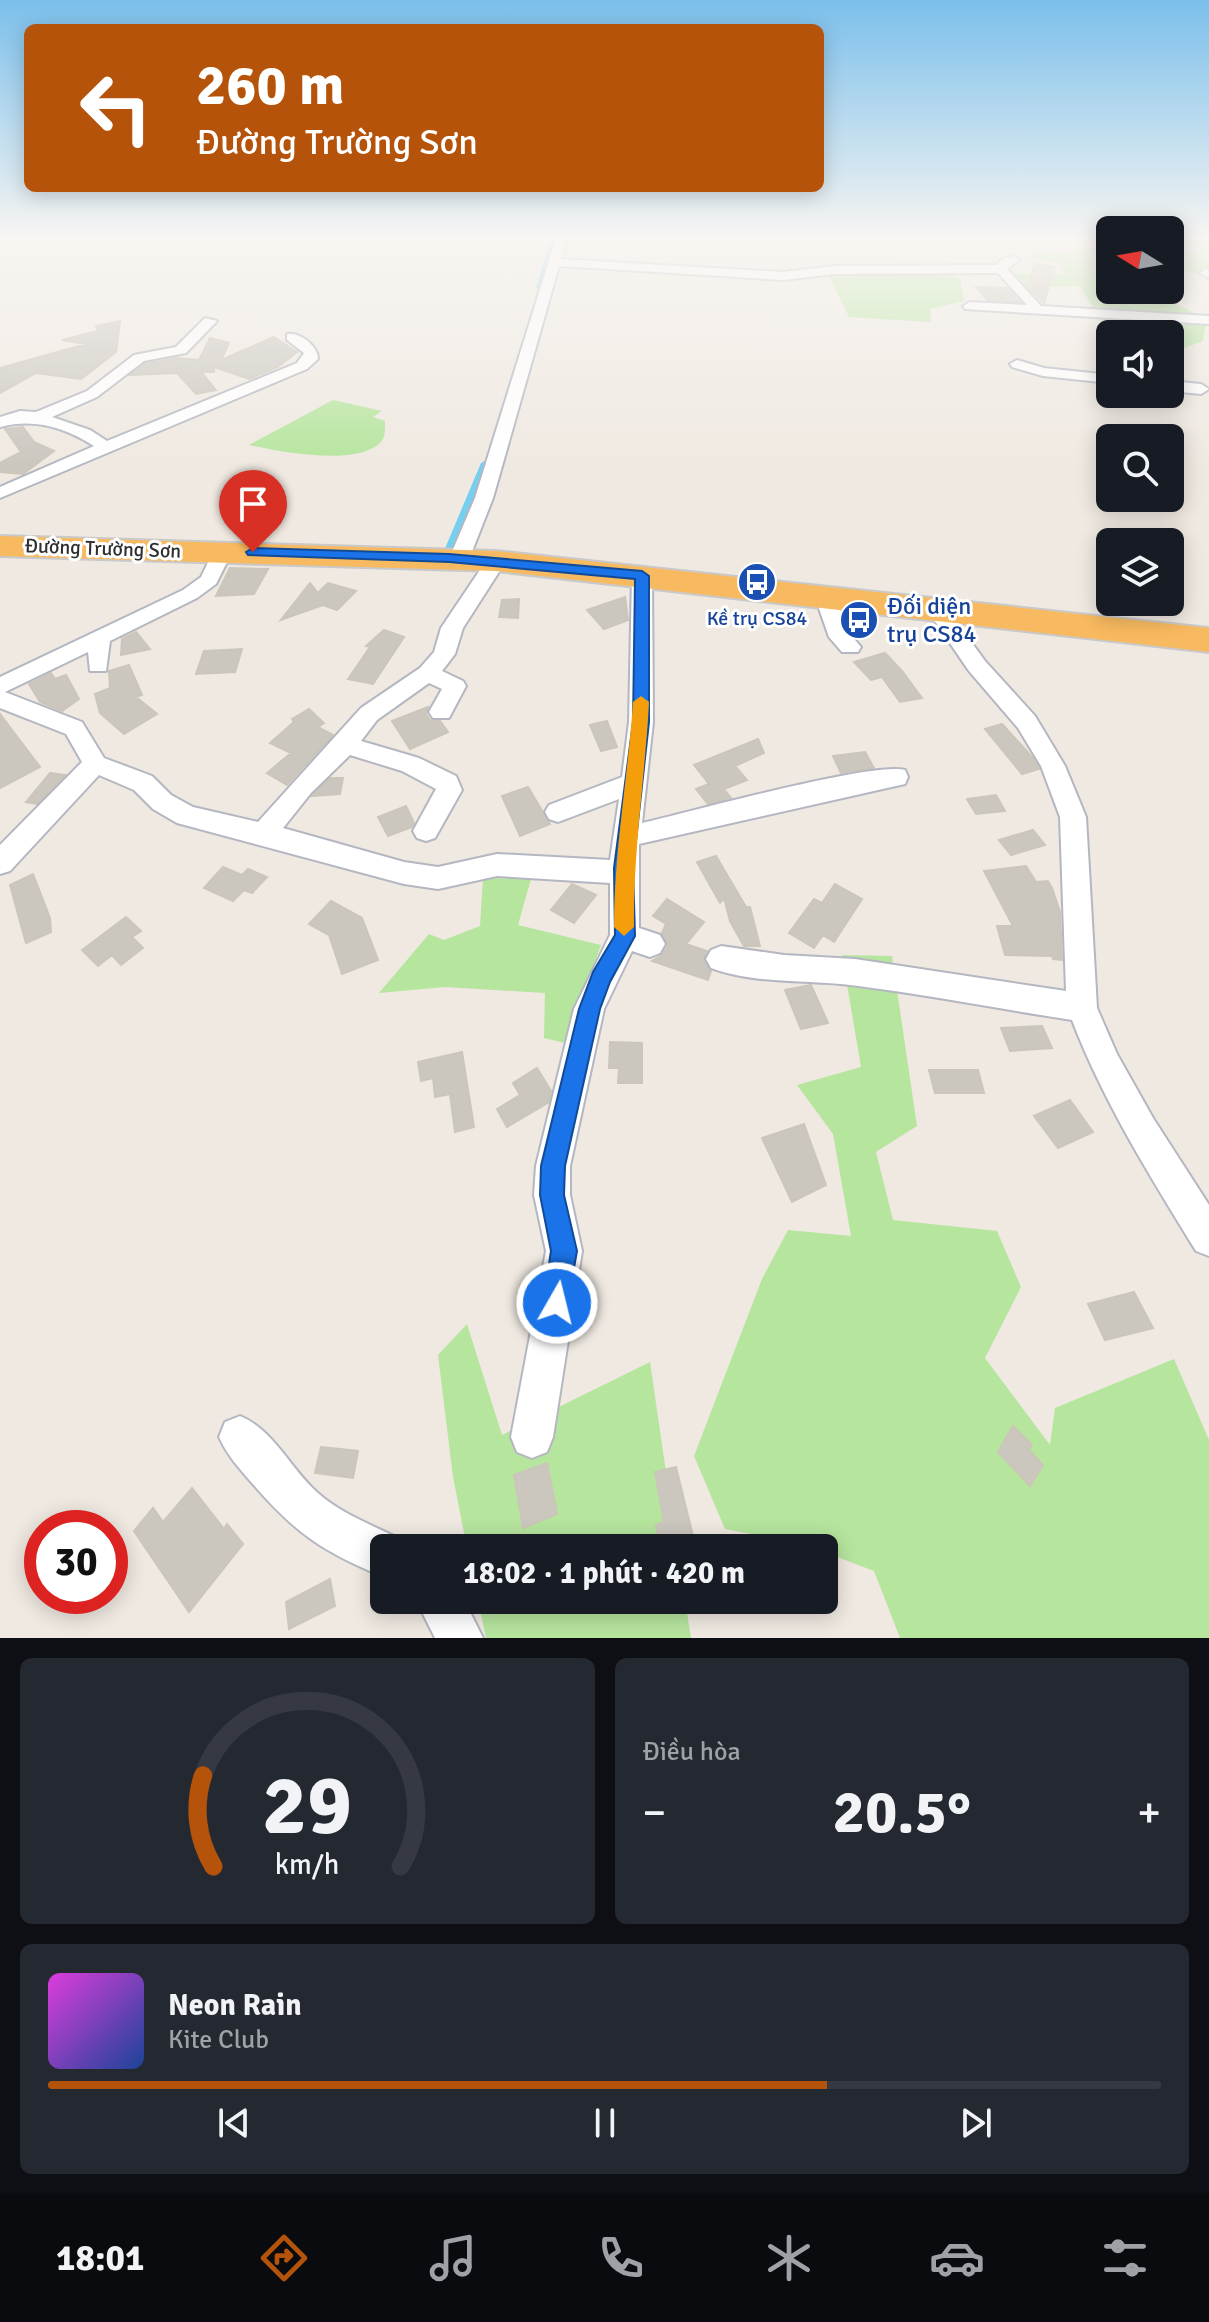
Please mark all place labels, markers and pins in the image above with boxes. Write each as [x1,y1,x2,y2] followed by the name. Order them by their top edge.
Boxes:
[219,470,287,552] pin
[736,561,778,603] bus stop icon: Kề trụ CS84
[887,591,977,649] place label: Đối diện trụ CS84
[838,599,880,641] bus stop icon: Đối diện trụ CS84
[707,606,807,631] place label: Kề trụ CS84

